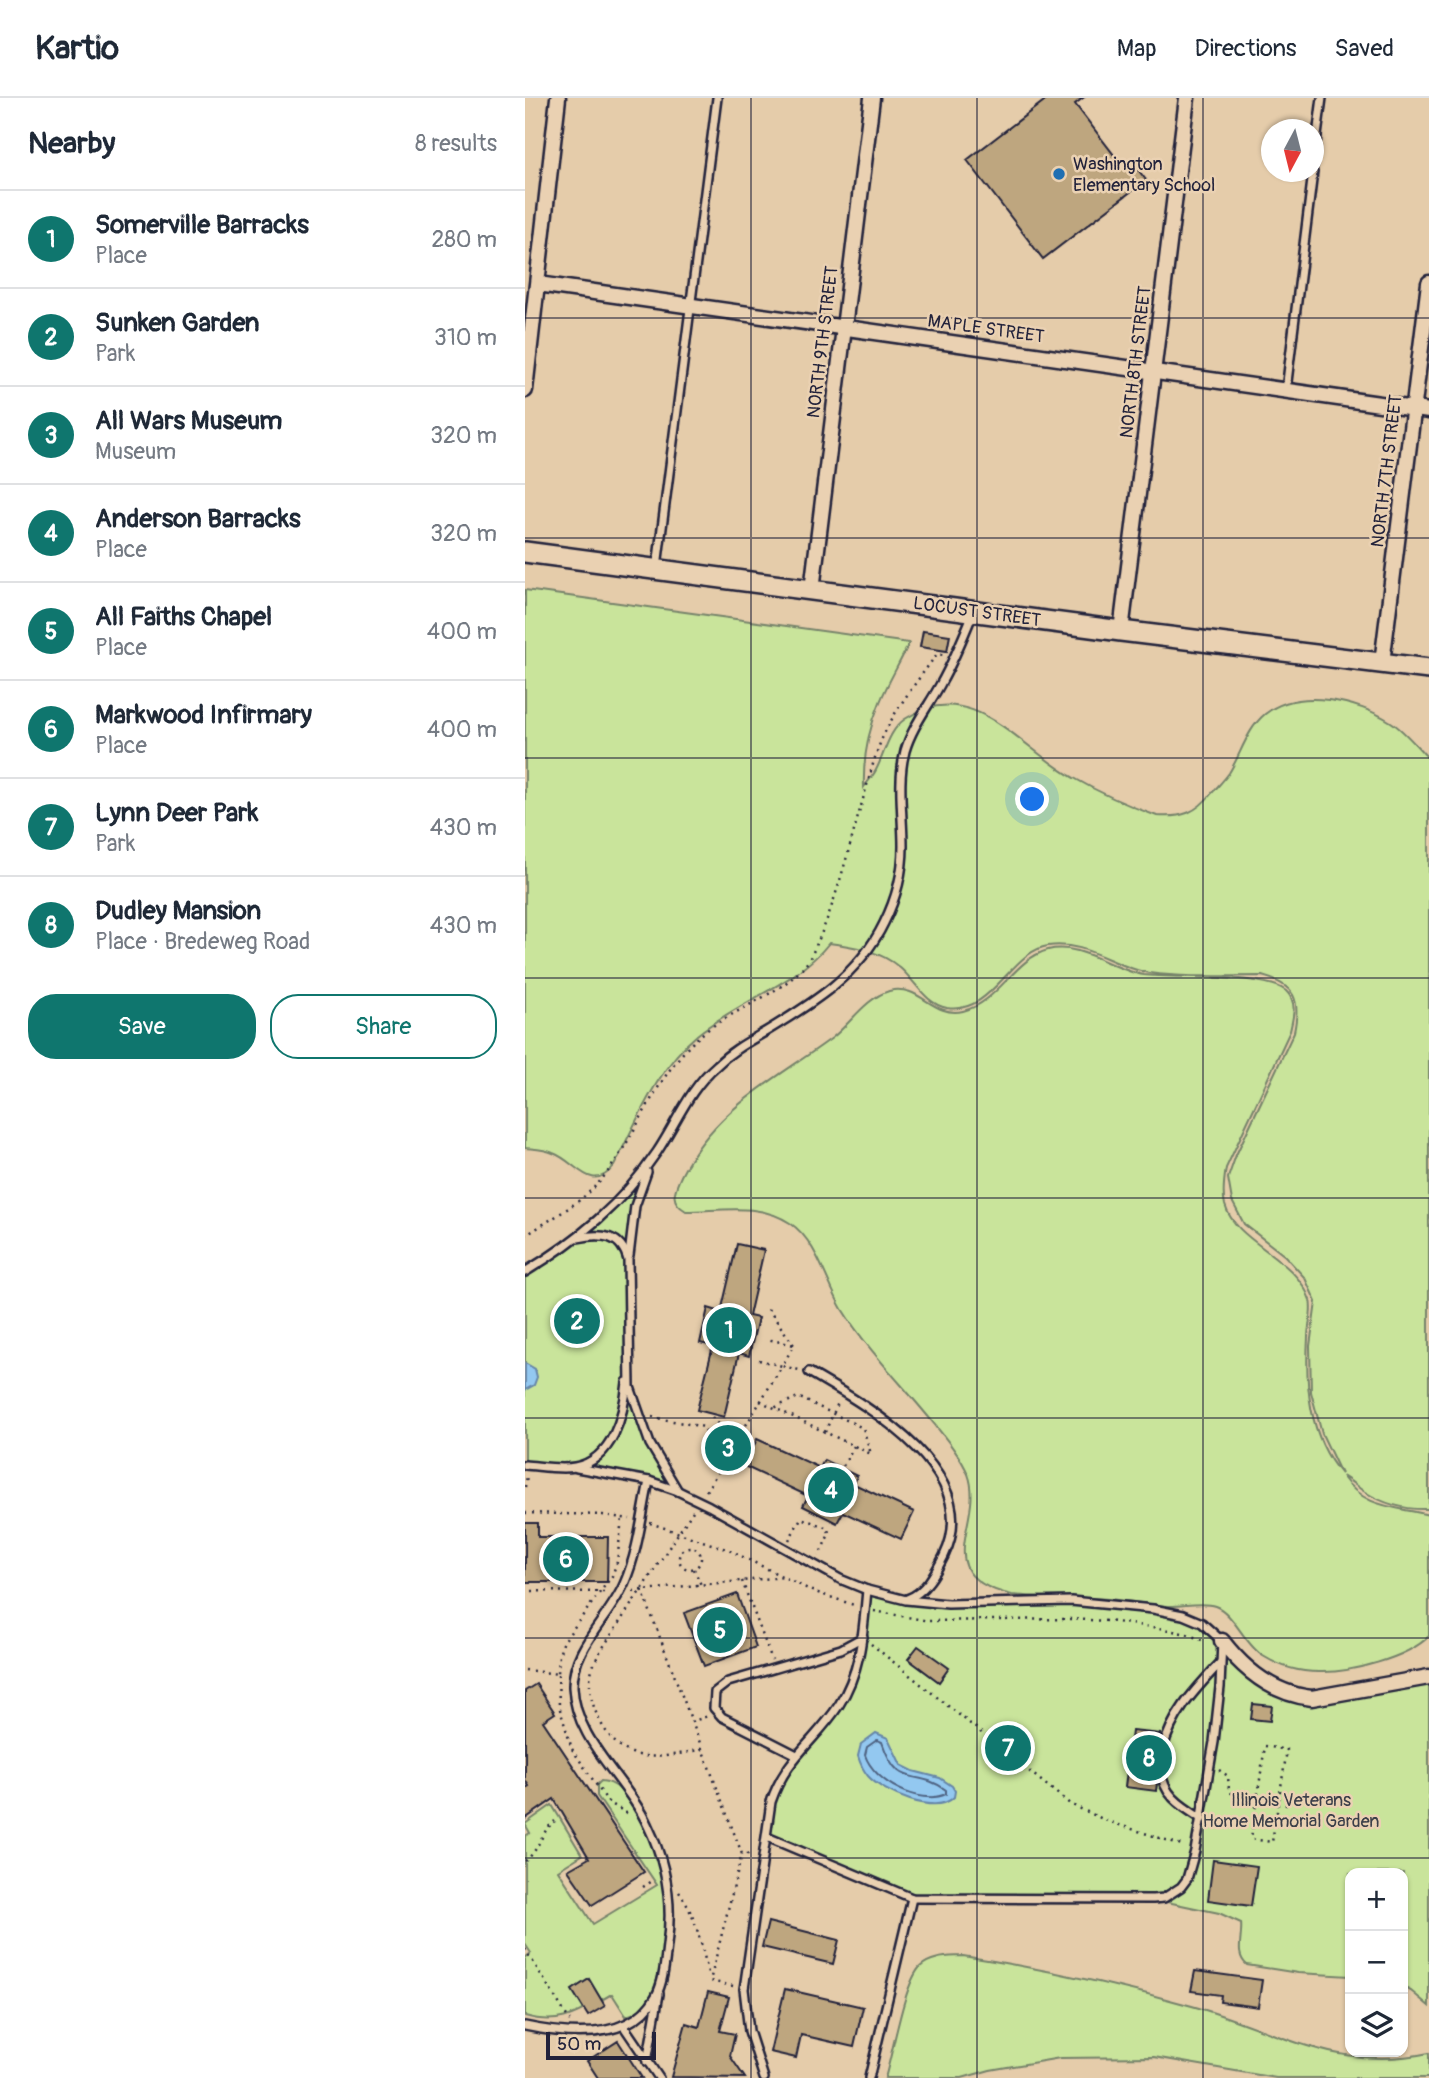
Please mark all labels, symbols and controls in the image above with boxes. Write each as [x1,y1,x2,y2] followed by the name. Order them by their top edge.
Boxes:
[35,28,119,69] text: Kartio
[1117,34,1157,63] text: Map
[1195,34,1296,63] text: Directions
[1334,34,1394,63] text: Saved
[1261,119,1324,182] north arrow
[28,125,115,162] text: Nearby
[415,129,497,158] text: 8 results
[1073,153,1215,197] place label: Washington Elementary School
[1051,166,1067,182] marker: Washington Elementary School
[95,209,309,241] text: Somerville Barracks
[47,225,56,254] text: 1
[431,225,497,254] text: 280 m
[95,241,147,270] text: Place
[802,264,844,420] street label: NORTH 9TH STREET
[1115,285,1157,439] street label: NORTH 8TH STREET
[95,307,260,339] text: Sunken Garden
[926,309,1046,349] street label: MAPLE STREET
[45,323,57,352] text: 2
[434,323,497,352] text: 310 m
[95,339,135,368] text: Park
[1366,393,1408,549] street label: NORTH 7TH STREET
[95,405,282,437] text: All Wars Museum
[45,421,57,450] text: 3
[430,421,497,450] text: 320 m
[95,437,176,466] text: Museum
[95,503,301,535] text: Anderson Barracks
[44,519,58,548] text: 4
[430,519,497,548] text: 320 m
[95,535,147,564] text: Place
[912,592,1042,632] street label: LOCUST STREET
[95,601,272,633] text: All Faiths Chapel
[45,617,57,646] text: 5
[427,617,497,646] text: 400 m
[95,633,147,662] text: Place
[95,699,312,731] text: Markwood Infirmary
[44,715,58,744] text: 6
[427,715,497,744] text: 400 m
[95,731,147,760] text: Place
[1015,782,1049,816] your location
[95,797,258,829] text: Lynn Deer Park
[45,813,57,842] text: 7
[430,813,497,842] text: 430 m
[95,829,135,858] text: Park
[95,895,261,927] text: Dudley Mansion
[45,911,57,940] text: 8
[430,911,497,940] text: 430 m
[95,927,310,956] text: Place · Bredeweg Road
[28,994,256,1059] button: Save
[270,994,497,1059] button: Share
[554,1295,600,1347] pin: 2
[706,1304,752,1356] pin: 1
[705,1422,751,1474] pin: 3
[808,1464,854,1516] pin: 4
[543,1533,589,1585] pin: 6
[697,1604,743,1656] pin: 5
[985,1722,1031,1774] pin: 7
[1126,1732,1172,1784] pin: 8
[1203,1789,1379,1833] park label: Illinois Veterans Home Memorial Garden
[1345,1868,1408,2057] map controls
[1345,1868,1408,1931] button: +
[1345,1931,1408,1994] button: −
[1345,1994,1408,2057] button: layers
[546,2029,656,2061] scale bar
[557,2032,601,2056] text: 50 m

